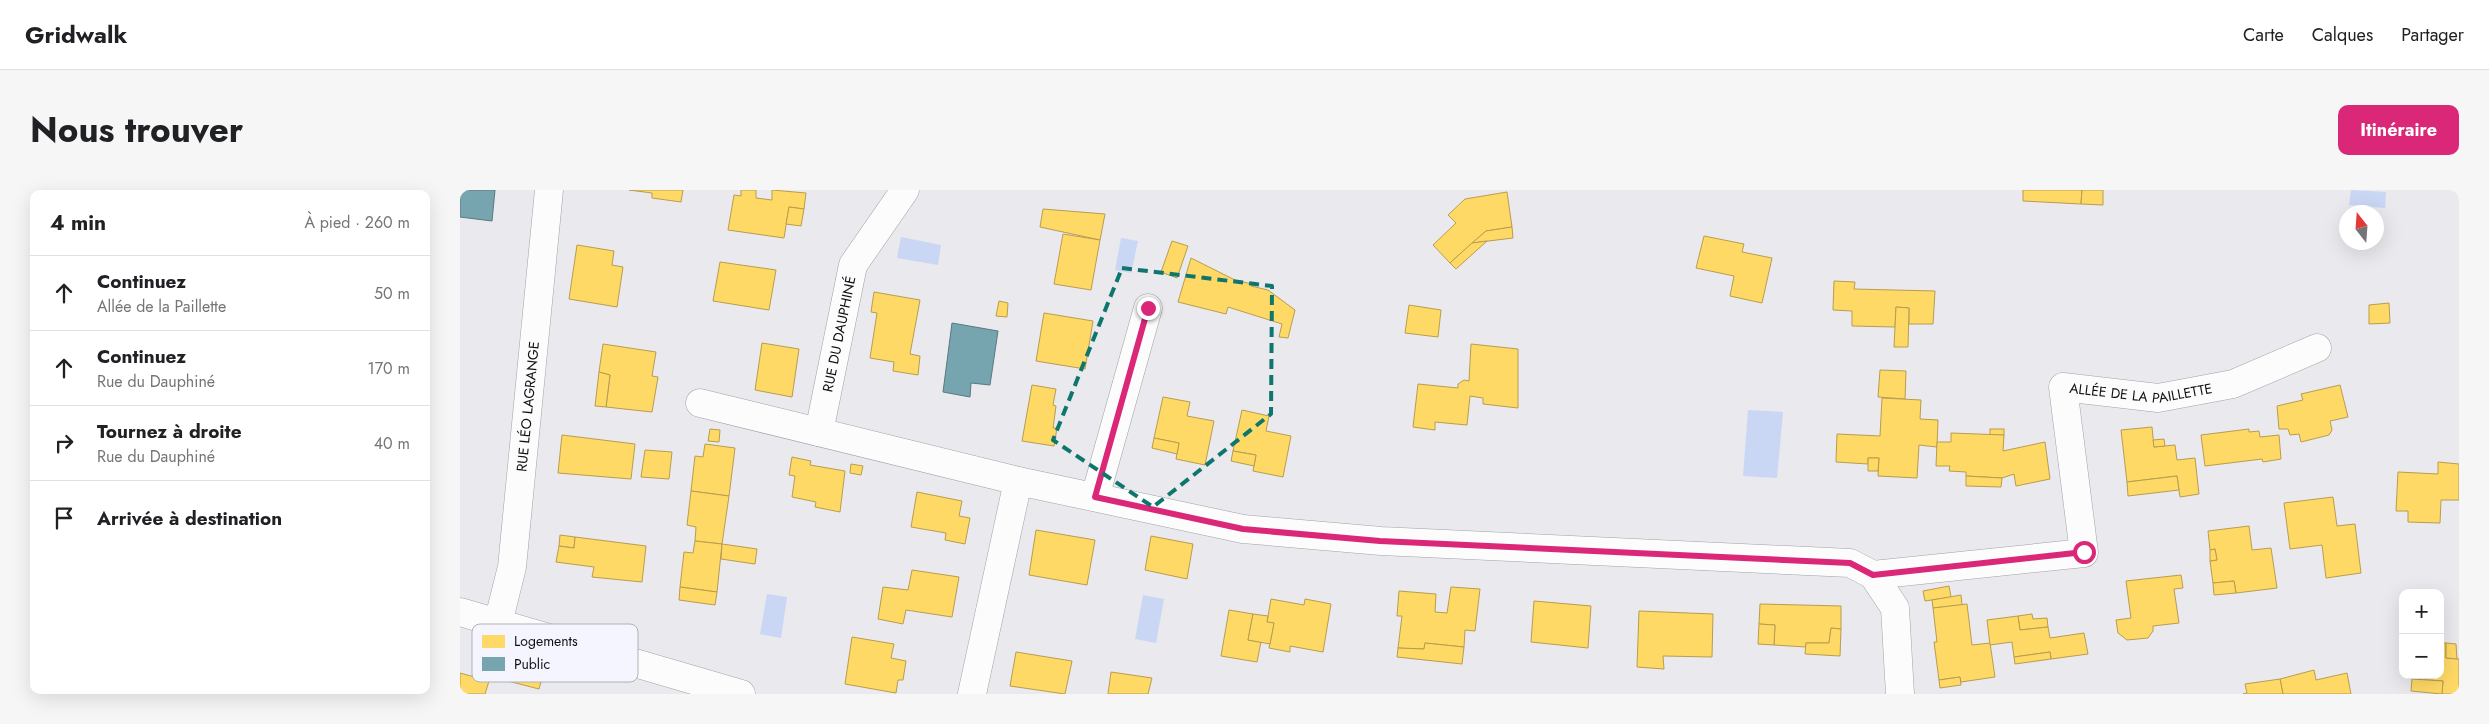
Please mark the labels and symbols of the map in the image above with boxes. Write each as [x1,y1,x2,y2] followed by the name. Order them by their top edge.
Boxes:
[2339,205,2384,250] north arrow
[817,274,861,394] street label: RUE DU DAUPHINÉ
[1137,297,1160,320] route end
[511,340,544,473] street label: RUE LÉO LAGRANGE
[2068,378,2214,408] street label: ALLÉE DE LA PAILLETTE
[2073,541,2096,564] route start
[472,624,638,682] legend
[514,631,578,651] text: Logements
[514,654,550,674] text: Public

